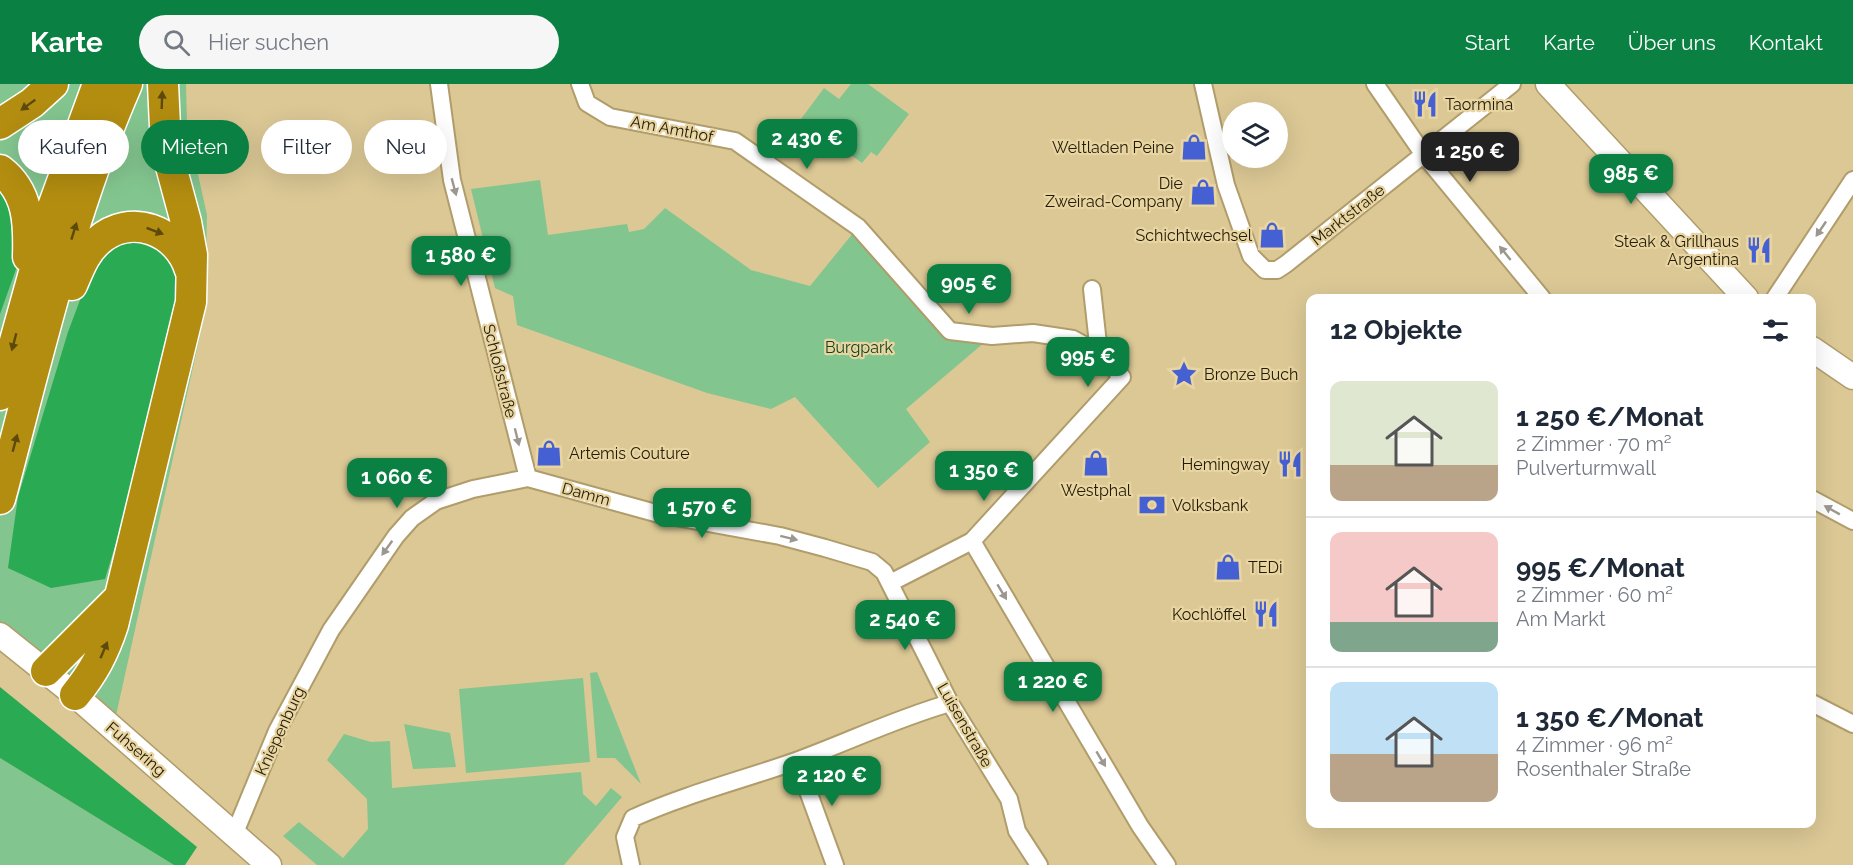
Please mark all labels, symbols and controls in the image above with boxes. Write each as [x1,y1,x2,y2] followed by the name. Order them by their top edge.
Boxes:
[139,15,559,69] search box
[30,26,103,59] text: Karte
[160,26,193,59] icon: search
[208,29,329,55] text: Hier suchen
[1465,30,1510,55] text: Start
[1543,30,1595,55] text: Karte
[1628,30,1716,55] text: Über uns
[1749,30,1823,55] text: Kontakt
[1410,89,1440,119] restaurant icon: Taormina
[158,90,167,109] one-way arrow
[1445,95,1513,114] place label: Taormina
[20,99,35,111] one-way arrow
[1222,102,1288,168] map controls
[1222,102,1288,168] button: layers
[629,112,716,146] street label: Am Amthof
[752,119,862,170] pin: 2 430 €
[18,120,129,174] chip: Kaufen
[141,120,249,174] chip: Mieten
[261,120,352,174] chip: Filter
[364,120,447,174] chip: Neu
[771,126,843,150] text: 2 430 €
[1179,132,1209,162] shop icon: Weltladen Peine
[1415,132,1525,183] pin: 1 250 €
[1052,138,1174,157] place label: Weltladen Peine
[1435,139,1505,163] text: 1 250 €
[1589,154,1673,205] pin: 985 €
[1603,161,1659,185] text: 985 €
[1045,174,1183,211] place label: Die Zweirad-Company
[449,177,459,196] one-way arrow
[1188,177,1218,207] shop icon: Die Zweirad-Company
[1308,181,1388,249] street label: Marktstraße
[1257,220,1287,250] shop icon: Schichtwechsel
[1815,221,1826,237] one-way arrow
[70,222,79,240] one-way arrow
[146,226,164,236] one-way arrow
[1136,226,1253,245] place label: Schichtwechsel
[1614,232,1739,269] place label: Steak & Grillhaus Argentina
[1744,235,1774,265] restaurant icon: Steak & Grillhaus Argentina
[406,236,516,287] pin: 1 580 €
[426,243,496,267] text: 1 580 €
[1499,246,1512,261] one-way arrow
[927,264,1011,315] pin: 905 €
[941,271,997,295] text: 905 €
[1759,314,1792,347] icon: filters
[1330,315,1462,345] text: 12 Objekte
[479,322,521,420] street label: Schloßstraße
[9,333,18,351] one-way arrow
[1046,337,1130,388] pin: 995 €
[825,338,894,357] park label: Burgpark
[1060,344,1116,368] text: 995 €
[1169,359,1199,389] place icon: Bronze Buch
[1204,365,1298,384] place label: Bronze Buch
[1516,402,1704,432] text: 1 250 €/Monat
[1378,405,1450,477] icon: home
[513,427,523,446] one-way arrow
[1516,432,1672,456] text: 2 Zimmer · 70 m²
[11,433,20,451] one-way arrow
[534,438,564,468] shop icon: Artemis Couture
[569,444,690,463] place label: Artemis Couture
[1081,448,1111,478] shop icon: Westphal
[1275,449,1305,479] restaurant icon: Hemingway
[929,451,1039,502] pin: 1 350 €
[1182,455,1270,474] place label: Hemingway
[1516,456,1656,480] text: Pulverturmwall
[342,458,452,509] pin: 1 060 €
[949,458,1019,482] text: 1 350 €
[361,465,433,489] text: 1 060 €
[560,478,612,510] street label: Damm
[1061,481,1132,500] place label: Westphal
[647,488,757,539] pin: 1 570 €
[1137,490,1167,520] bank icon: Volksbank
[667,495,737,519] text: 1 570 €
[1172,496,1249,515] place label: Volksbank
[1824,505,1841,515] one-way arrow
[780,534,798,544] one-way arrow
[381,540,393,556] one-way arrow
[1213,552,1243,582] shop icon: TEDi
[1516,553,1685,583] text: 995 €/Monat
[1378,556,1450,628] icon: home
[1248,558,1282,577] place label: TEDi
[1516,583,1673,607] text: 2 Zimmer · 60 m²
[996,584,1007,600] one-way arrow
[1251,599,1281,629] restaurant icon: Kochlöffel
[850,600,960,651] pin: 2 540 €
[1172,605,1247,624] place label: Kochlöffel
[869,607,941,631] text: 2 540 €
[1516,607,1606,631] text: Am Markt
[100,641,109,659] one-way arrow
[998,662,1108,713] pin: 1 220 €
[1018,669,1088,693] text: 1 220 €
[933,679,997,771] street label: Luisenstraße
[251,684,309,778] street label: Kniepenburg
[1516,703,1704,733] text: 1 350 €/Monat
[1378,706,1450,778] icon: home
[102,718,170,780] street label: Fuhsering
[1516,733,1673,757] text: 4 Zimmer · 96 m²
[1096,751,1106,768] one-way arrow
[777,756,887,807] pin: 2 120 €
[1516,757,1691,781] text: Rosenthaler Straße
[797,763,867,787] text: 2 120 €

